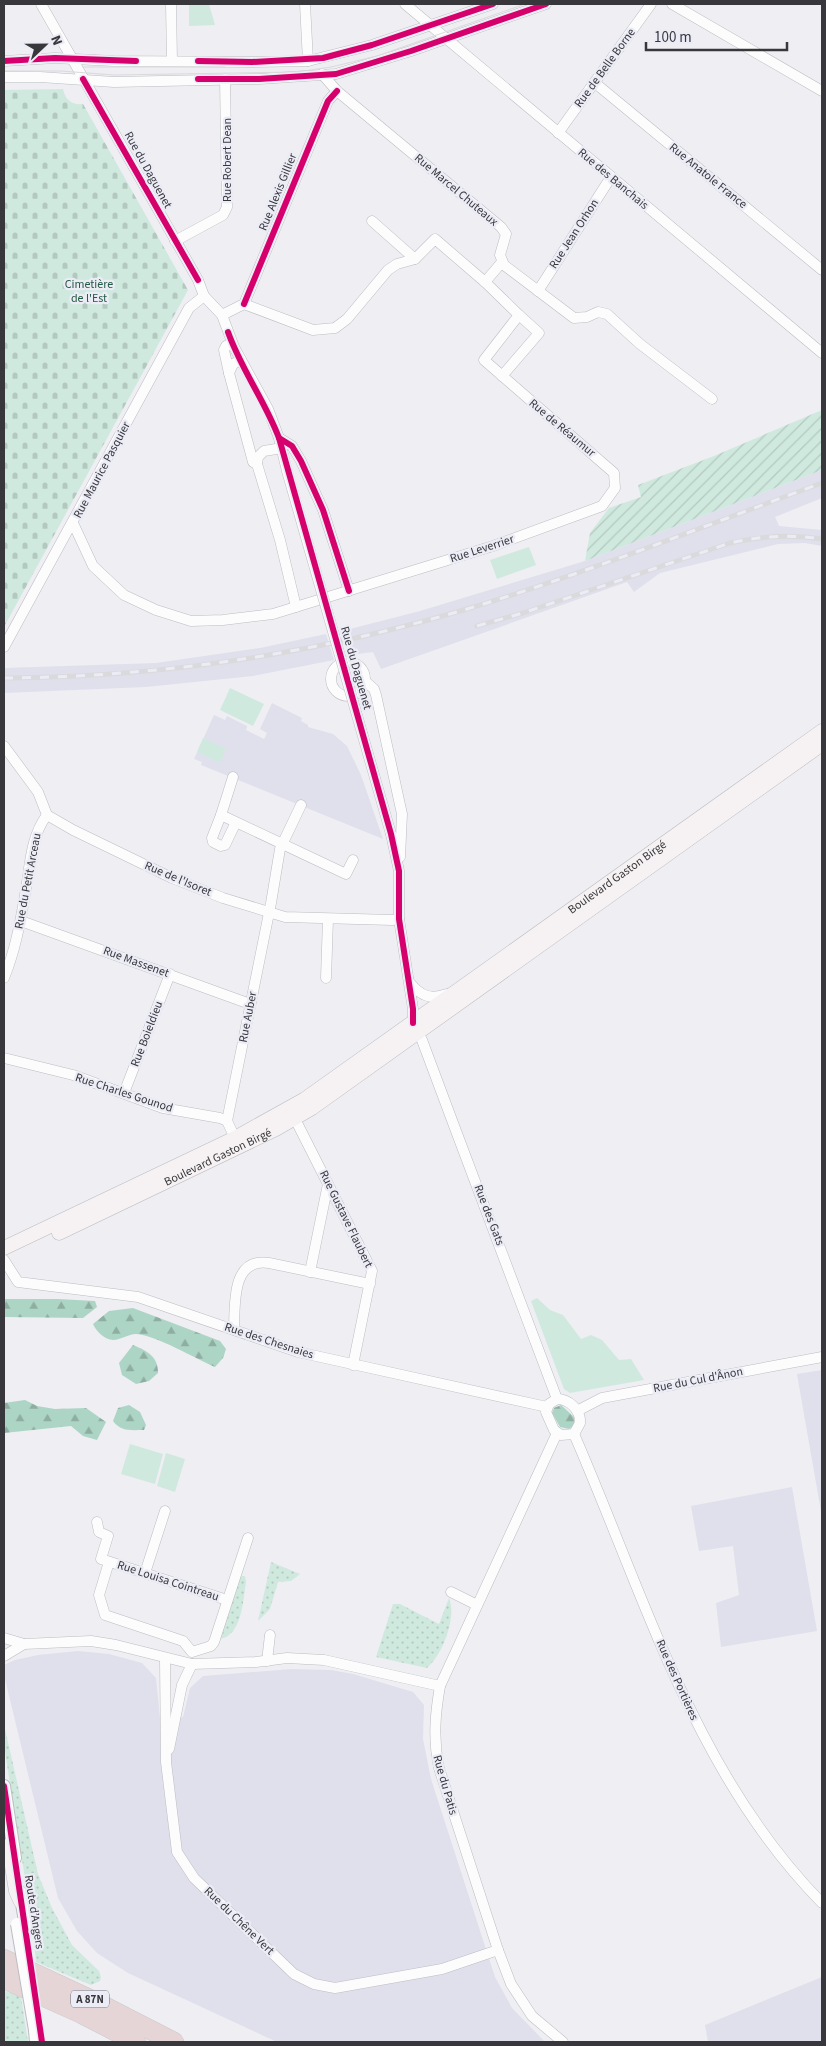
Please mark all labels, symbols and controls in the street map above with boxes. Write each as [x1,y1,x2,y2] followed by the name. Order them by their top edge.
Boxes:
[20,20,70,70] north arrow
[646,20,787,52] scale bar
[570,25,640,111] street label: Rue de Belle Borne
[654,27,692,48] text: 100 m
[45,32,67,49] text: N
[219,118,236,202] street label: Rue Robert Dean
[120,128,176,212] street label: Rue du Daguenet
[665,139,751,213] street label: Rue Anatole France
[574,144,652,214] street label: Rue des Banchais
[255,150,302,233] street label: Rue Alexis Gillier
[410,150,502,231] street label: Rue Marcel Chuteaux
[545,196,603,272] street label: Rue Jean Orhon
[65,276,113,307] park label: Cimetière de l'Est
[525,395,600,462] street label: Rue de Réaumur
[69,418,135,521] street label: Rue Maurice Pasquier
[448,530,517,567] street label: Rue Leverrier
[336,624,376,712] street label: Rue du Daguenet
[10,832,46,930] street label: Rue du Petit Arceau
[564,836,670,918] street label: Boulevard Gaston Birgé
[142,857,214,901] street label: Rue de l'Isoret
[101,942,171,982] street label: Rue Massenet
[235,989,261,1044] street label: Rue Auber
[127,999,167,1069] street label: Rue Boieldieu
[73,1069,175,1117] street label: Rue Charles Gounod
[161,1124,274,1190] street label: Boulevard Gaston Birgé
[315,1167,377,1271] street label: Rue Gustave Flaubert
[470,1182,508,1248] street label: Rue des Gats
[222,1319,316,1363] street label: Rue des Chesnaies
[652,1363,744,1397] street label: Rue du Cul d'Ânon
[115,1557,221,1605] street label: Rue Louisa Cointreau
[652,1637,702,1723] street label: Rue des Portières
[428,1753,462,1817] street label: Rue du Patis
[20,1874,48,1950] street label: Route d’Angers
[200,1883,278,1959] street label: Rue du Chêne Vert
[71,1990,109,2008] road number: A 87N

